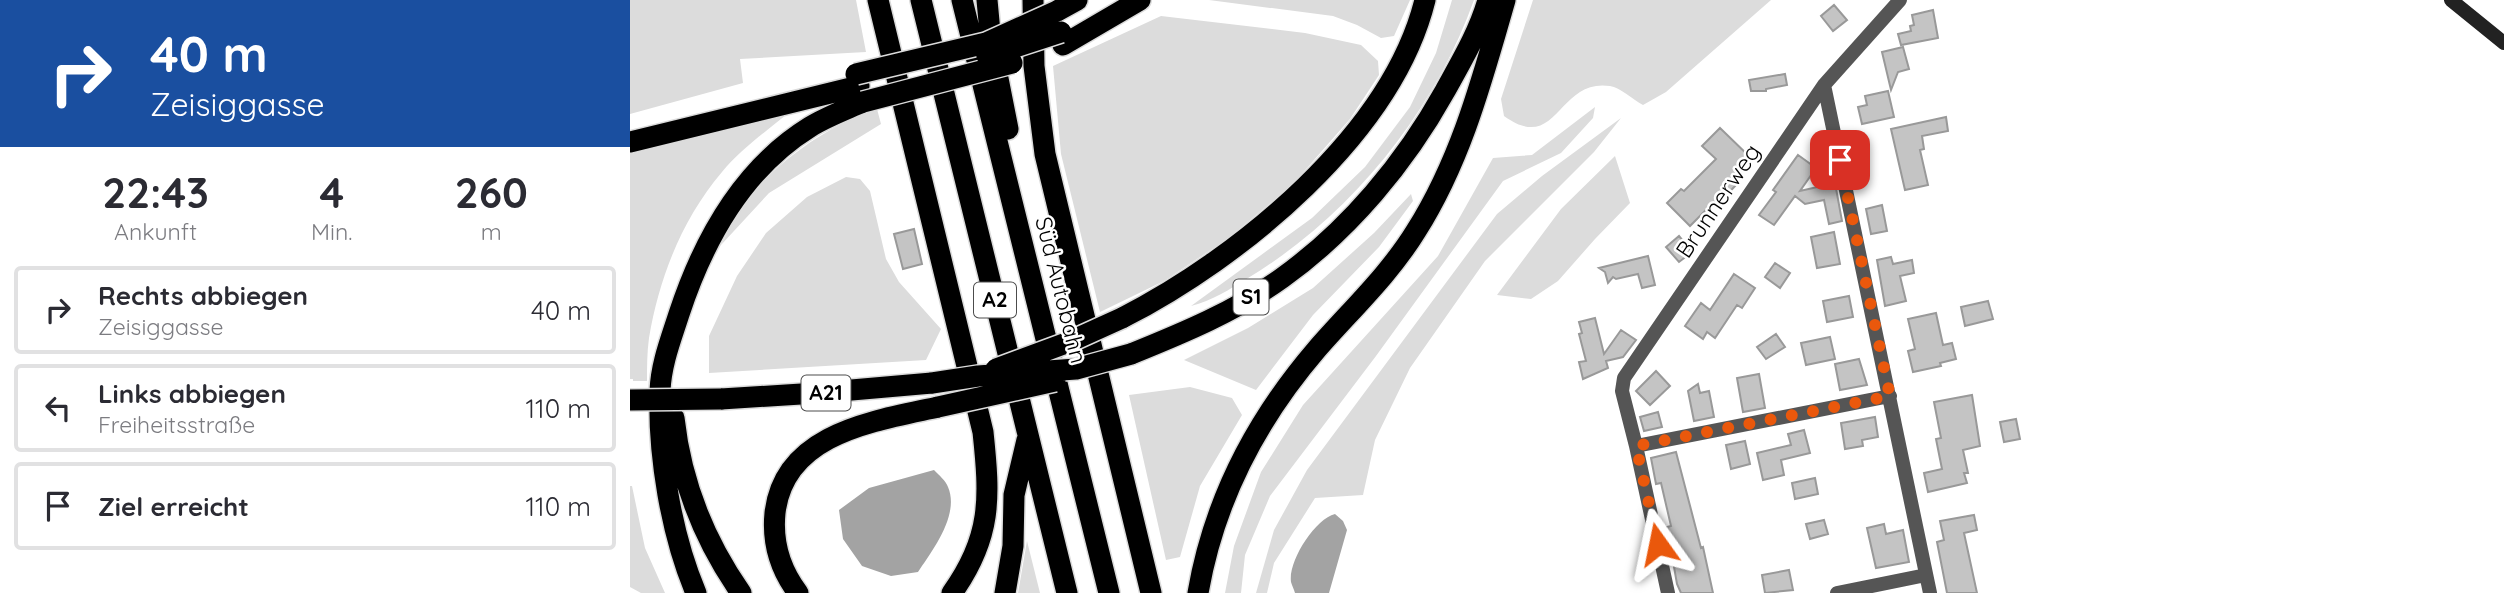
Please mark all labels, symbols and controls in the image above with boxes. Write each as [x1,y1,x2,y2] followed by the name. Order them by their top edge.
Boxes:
[150,23,268,84] text: 40 m
[35,28,126,119] icon: right
[150,84,325,124] text: Zeisiggasse
[1810,130,1870,190] pin
[1669,138,1766,263] street label: Brunnerweg
[1821,141,1859,179] icon: arrive
[102,166,209,219] text: 22:43
[319,166,344,219] text: 4
[455,166,528,219] text: 260
[1029,214,1094,366] street label: Süd Autobahn
[114,217,197,246] text: Ankunft
[311,217,352,246] text: Min.
[481,217,502,246] text: m
[98,279,308,312] text: Rechts abbiegen
[1234,280,1268,314] road number: S1
[974,282,1016,318] road number: A2
[39,291,77,329] icon: right
[531,294,591,327] text: 40 m
[98,312,223,341] text: Zeisiggasse
[802,376,850,410] road number: A21
[98,377,286,410] text: Links abbiegen
[39,389,77,427] icon: left
[525,392,591,425] text: 110 m
[98,410,255,439] text: Freiheitsstraße
[39,487,77,525] icon: arrive
[98,490,249,523] text: Ziel erreicht
[525,490,591,523] text: 110 m
[1621,507,1695,581] position arrow

